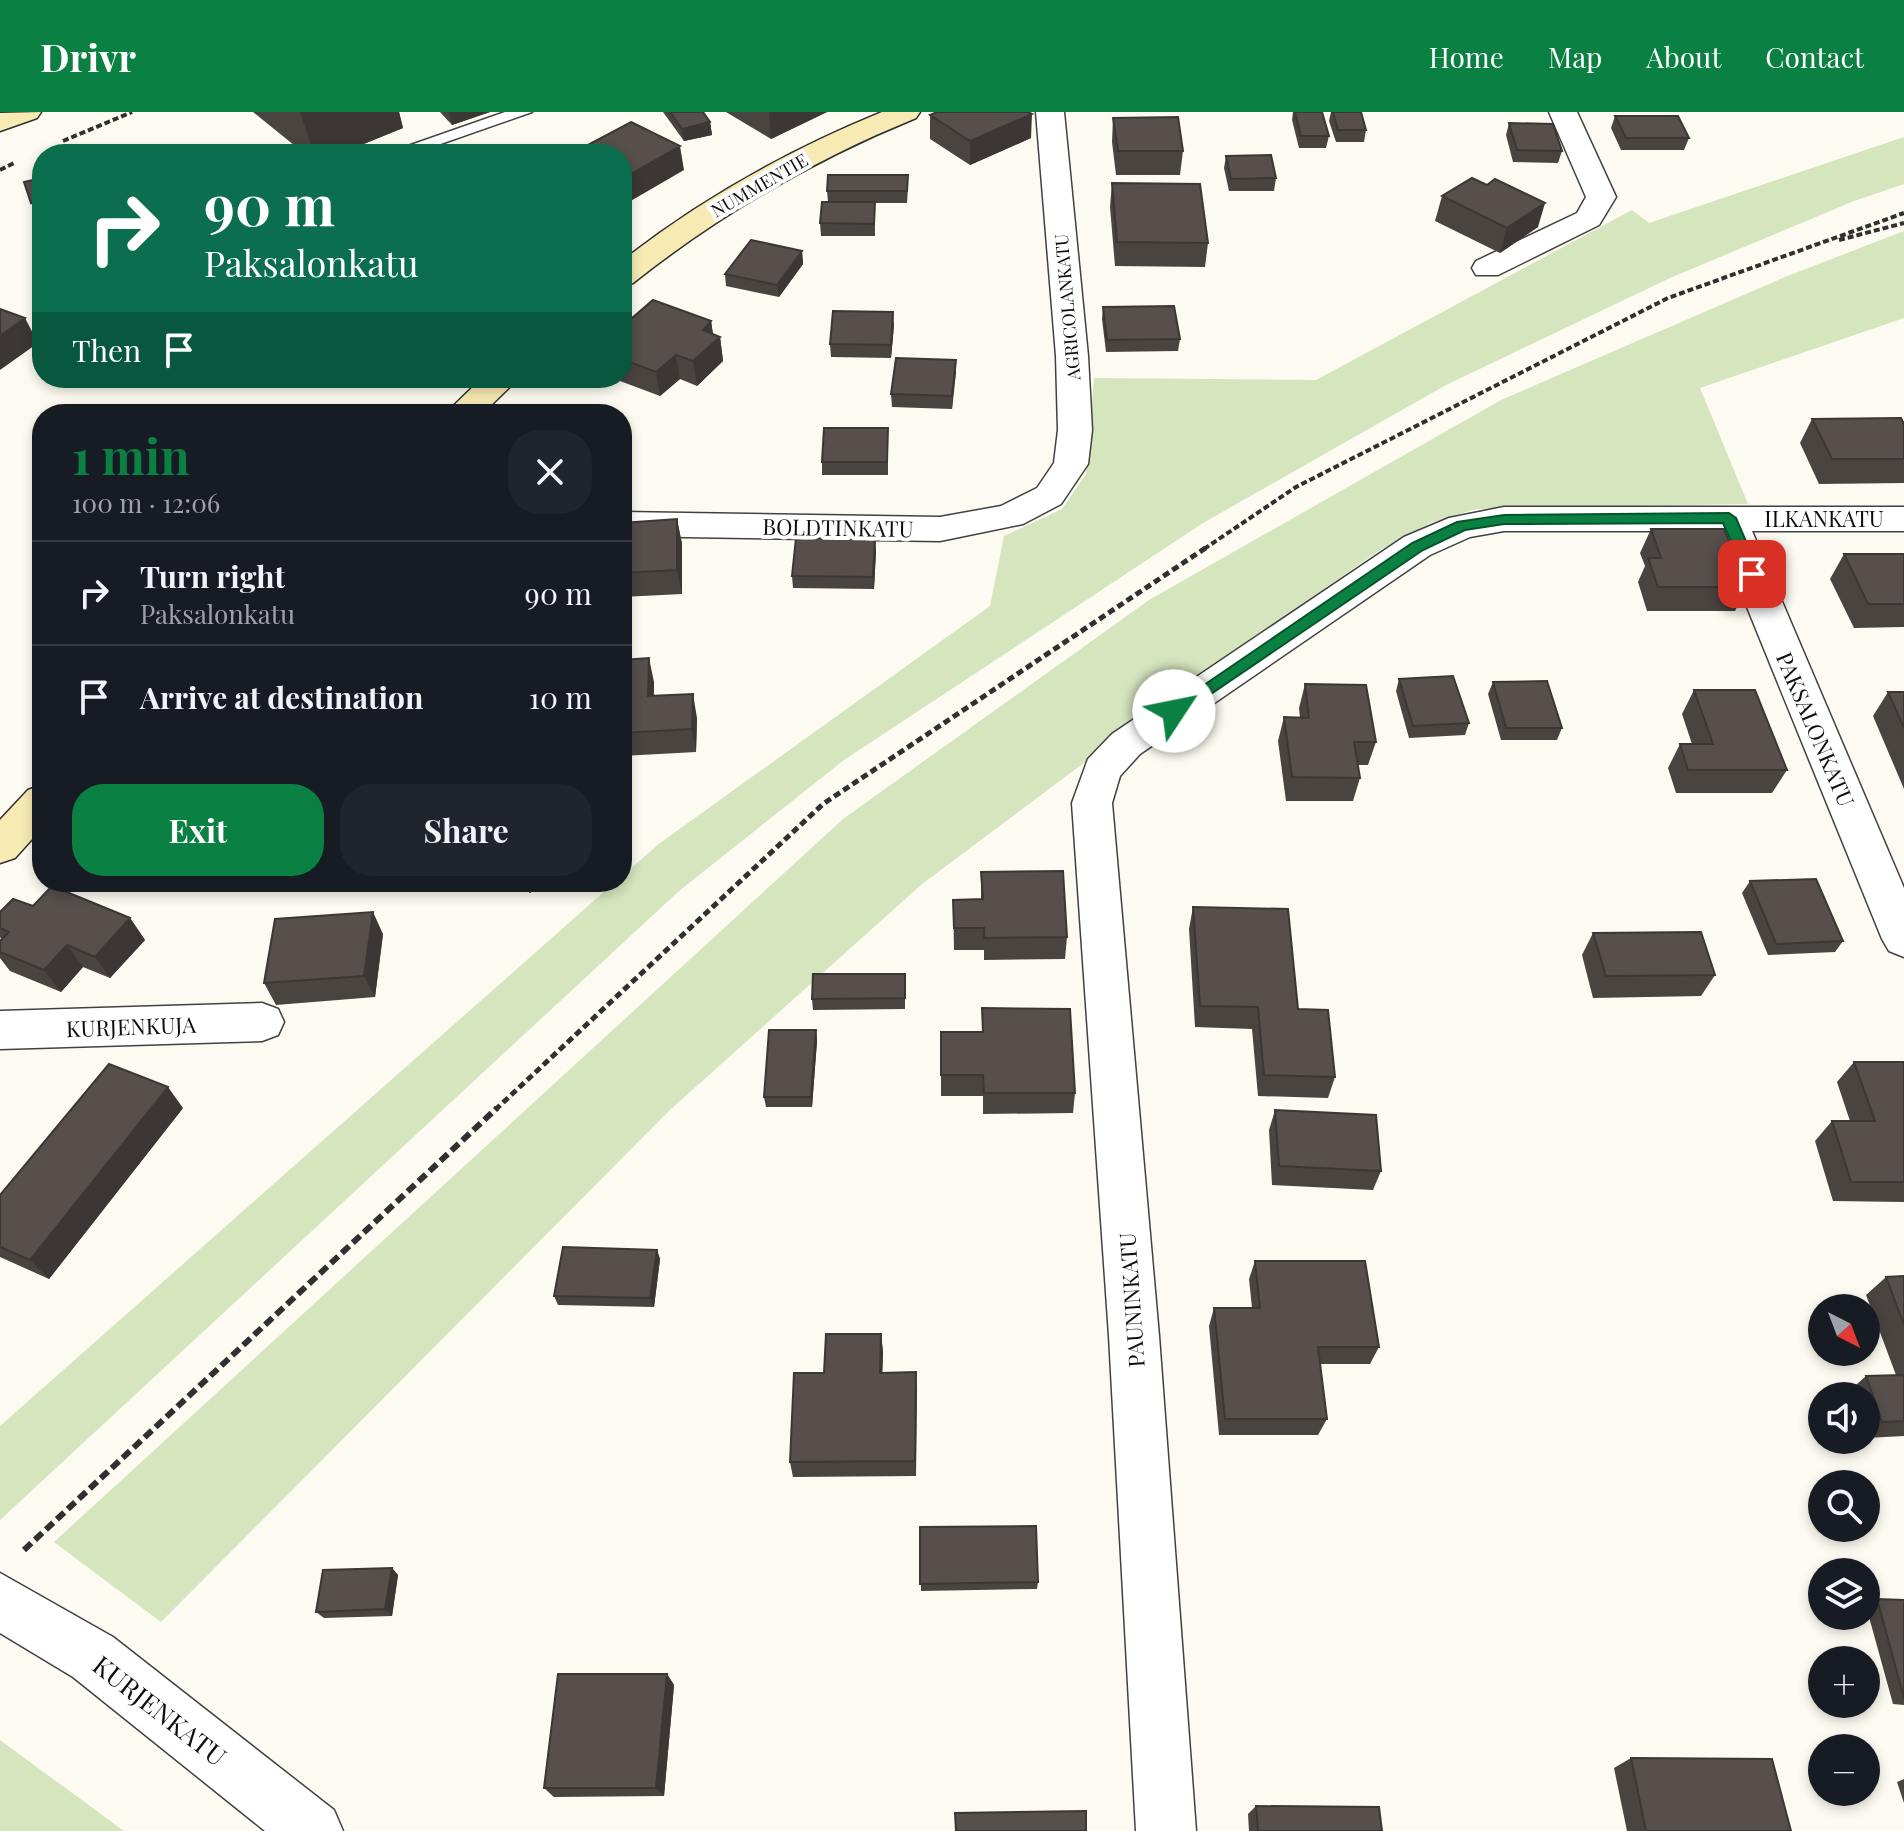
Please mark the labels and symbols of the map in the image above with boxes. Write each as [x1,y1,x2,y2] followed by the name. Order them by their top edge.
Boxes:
[706,148,812,222] street label: NUMMENTIE
[1049,233,1085,382] street label: AGRICOLANKATU
[1764,503,1884,533] street label: ILKANKATU
[762,511,914,543] street label: BOLDTINKATU
[1718,540,1786,608] pin
[1770,647,1862,811] street label: PAKSALONKATU
[1132,669,1216,753] position arrow
[66,1009,197,1043] street label: KURJENKUJA
[1111,1232,1151,1368] street label: PAUNINKATU
[1808,1294,1880,1366] north arrow
[86,1647,234,1773] street label: KURJENKATU

